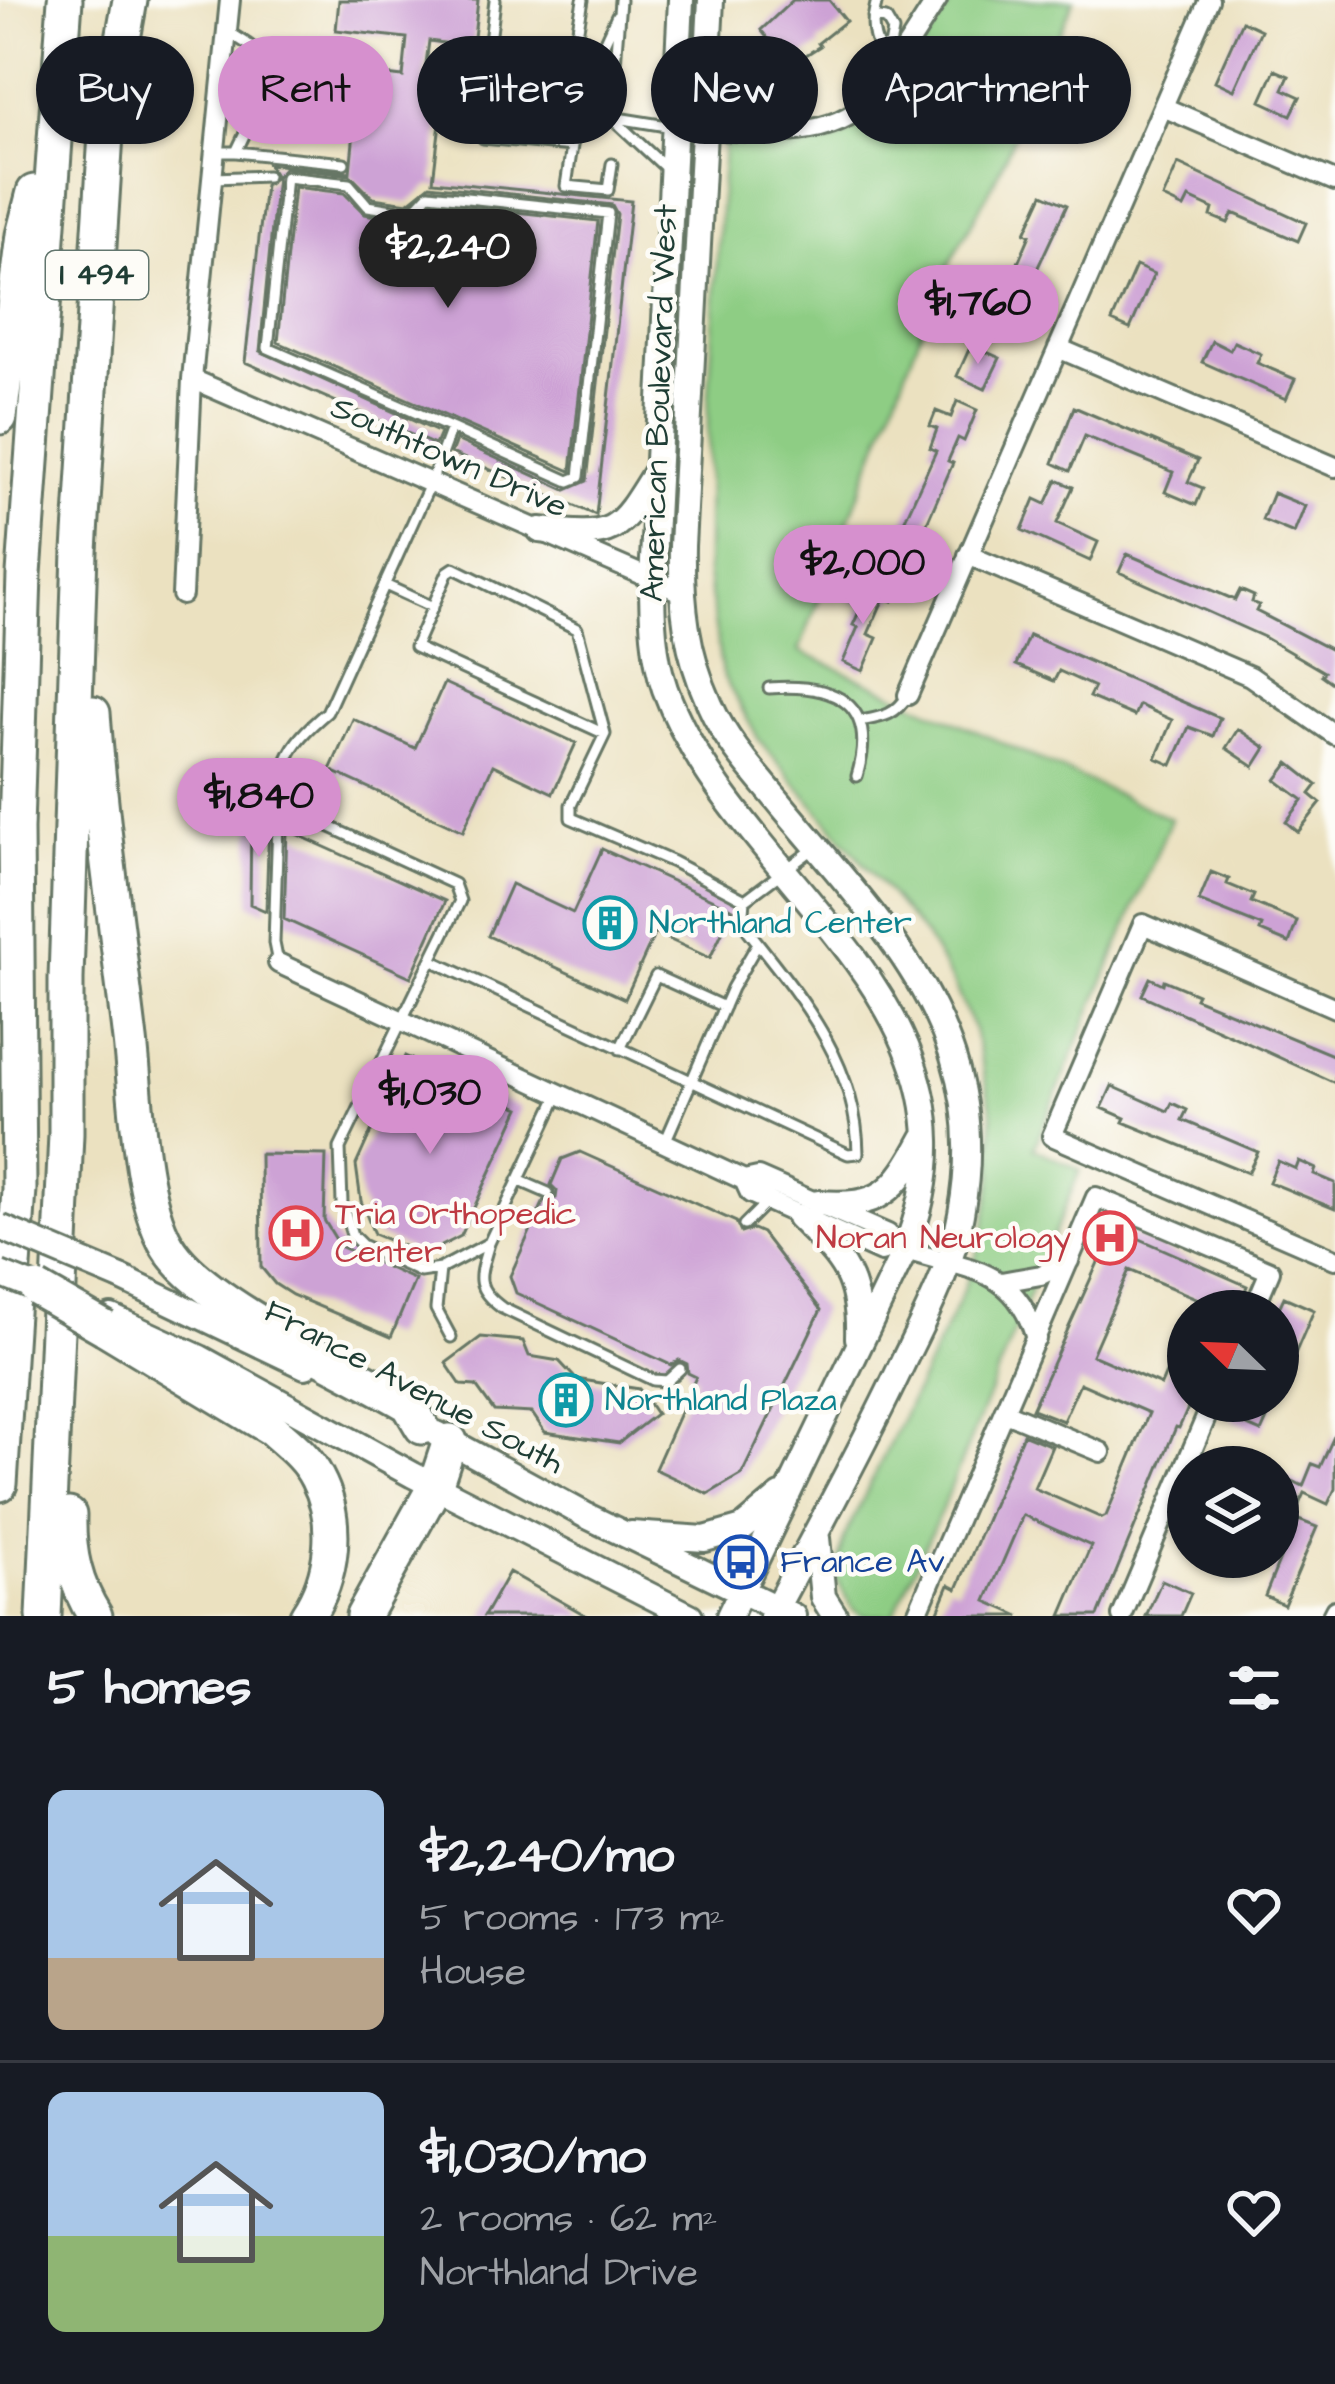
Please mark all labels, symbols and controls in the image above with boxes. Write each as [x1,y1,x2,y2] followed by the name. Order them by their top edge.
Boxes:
[36,36,194,144] chip: Buy
[218,36,393,144] chip: Rent
[417,36,627,144] chip: Filters
[651,36,818,144] chip: New
[842,36,1131,144] chip: Apartment
[629,203,689,603] street label: American Boulevard West
[350,209,546,311] pin: $2,240
[386,221,510,275] text: $2,240
[46,251,148,299] road number: I 494
[880,265,1076,367] pin: $1,760
[925,277,1031,331] text: $1,760
[324,384,574,530] street label: Southtown Drive
[765,525,961,627] pin: $2,000
[801,537,925,591] text: $2,000
[161,758,357,860] pin: $1,840
[204,770,314,824] text: $1,840
[582,895,638,951] building icon: Northland Center
[649,900,912,946] place label: Northland Center
[332,1055,528,1157] pin: $1,030
[379,1067,481,1121] text: $1,030
[335,1191,576,1275] place label: Tria Orthopedic Center
[268,1205,324,1261] hospital icon: Tria Orthopedic Center
[1082,1210,1138,1266] hospital icon: Noran Neurology
[816,1215,1071,1263] place label: Noran Neurology
[256,1289,572,1486] street label: France Avenue South
[1167,1290,1299,1422] north arrow
[1167,1290,1299,1578] map controls
[538,1372,594,1428] building icon: Northland Plaza
[605,1377,837,1423] place label: Northland Plaza
[1167,1446,1299,1578] button: layers
[713,1534,769,1590] bus stop icon: France Av
[780,1539,945,1585] place label: France Av
[48,1653,251,1724] text: 5 homes
[1221,1655,1287,1721] icon: filters
[420,1821,674,1892] text: $2,240/mo
[144,1838,288,1982] icon: home
[1221,1877,1287,1943] icon: heart
[420,1892,725,1946] text: 5 rooms · 173 m²
[420,1946,526,2000] text: House
[420,2122,646,2193] text: $1,030/mo
[144,2140,288,2284] icon: home
[1221,2179,1287,2245] icon: heart
[420,2193,717,2247] text: 2 rooms · 62 m²
[420,2247,698,2301] text: Northland Drive

